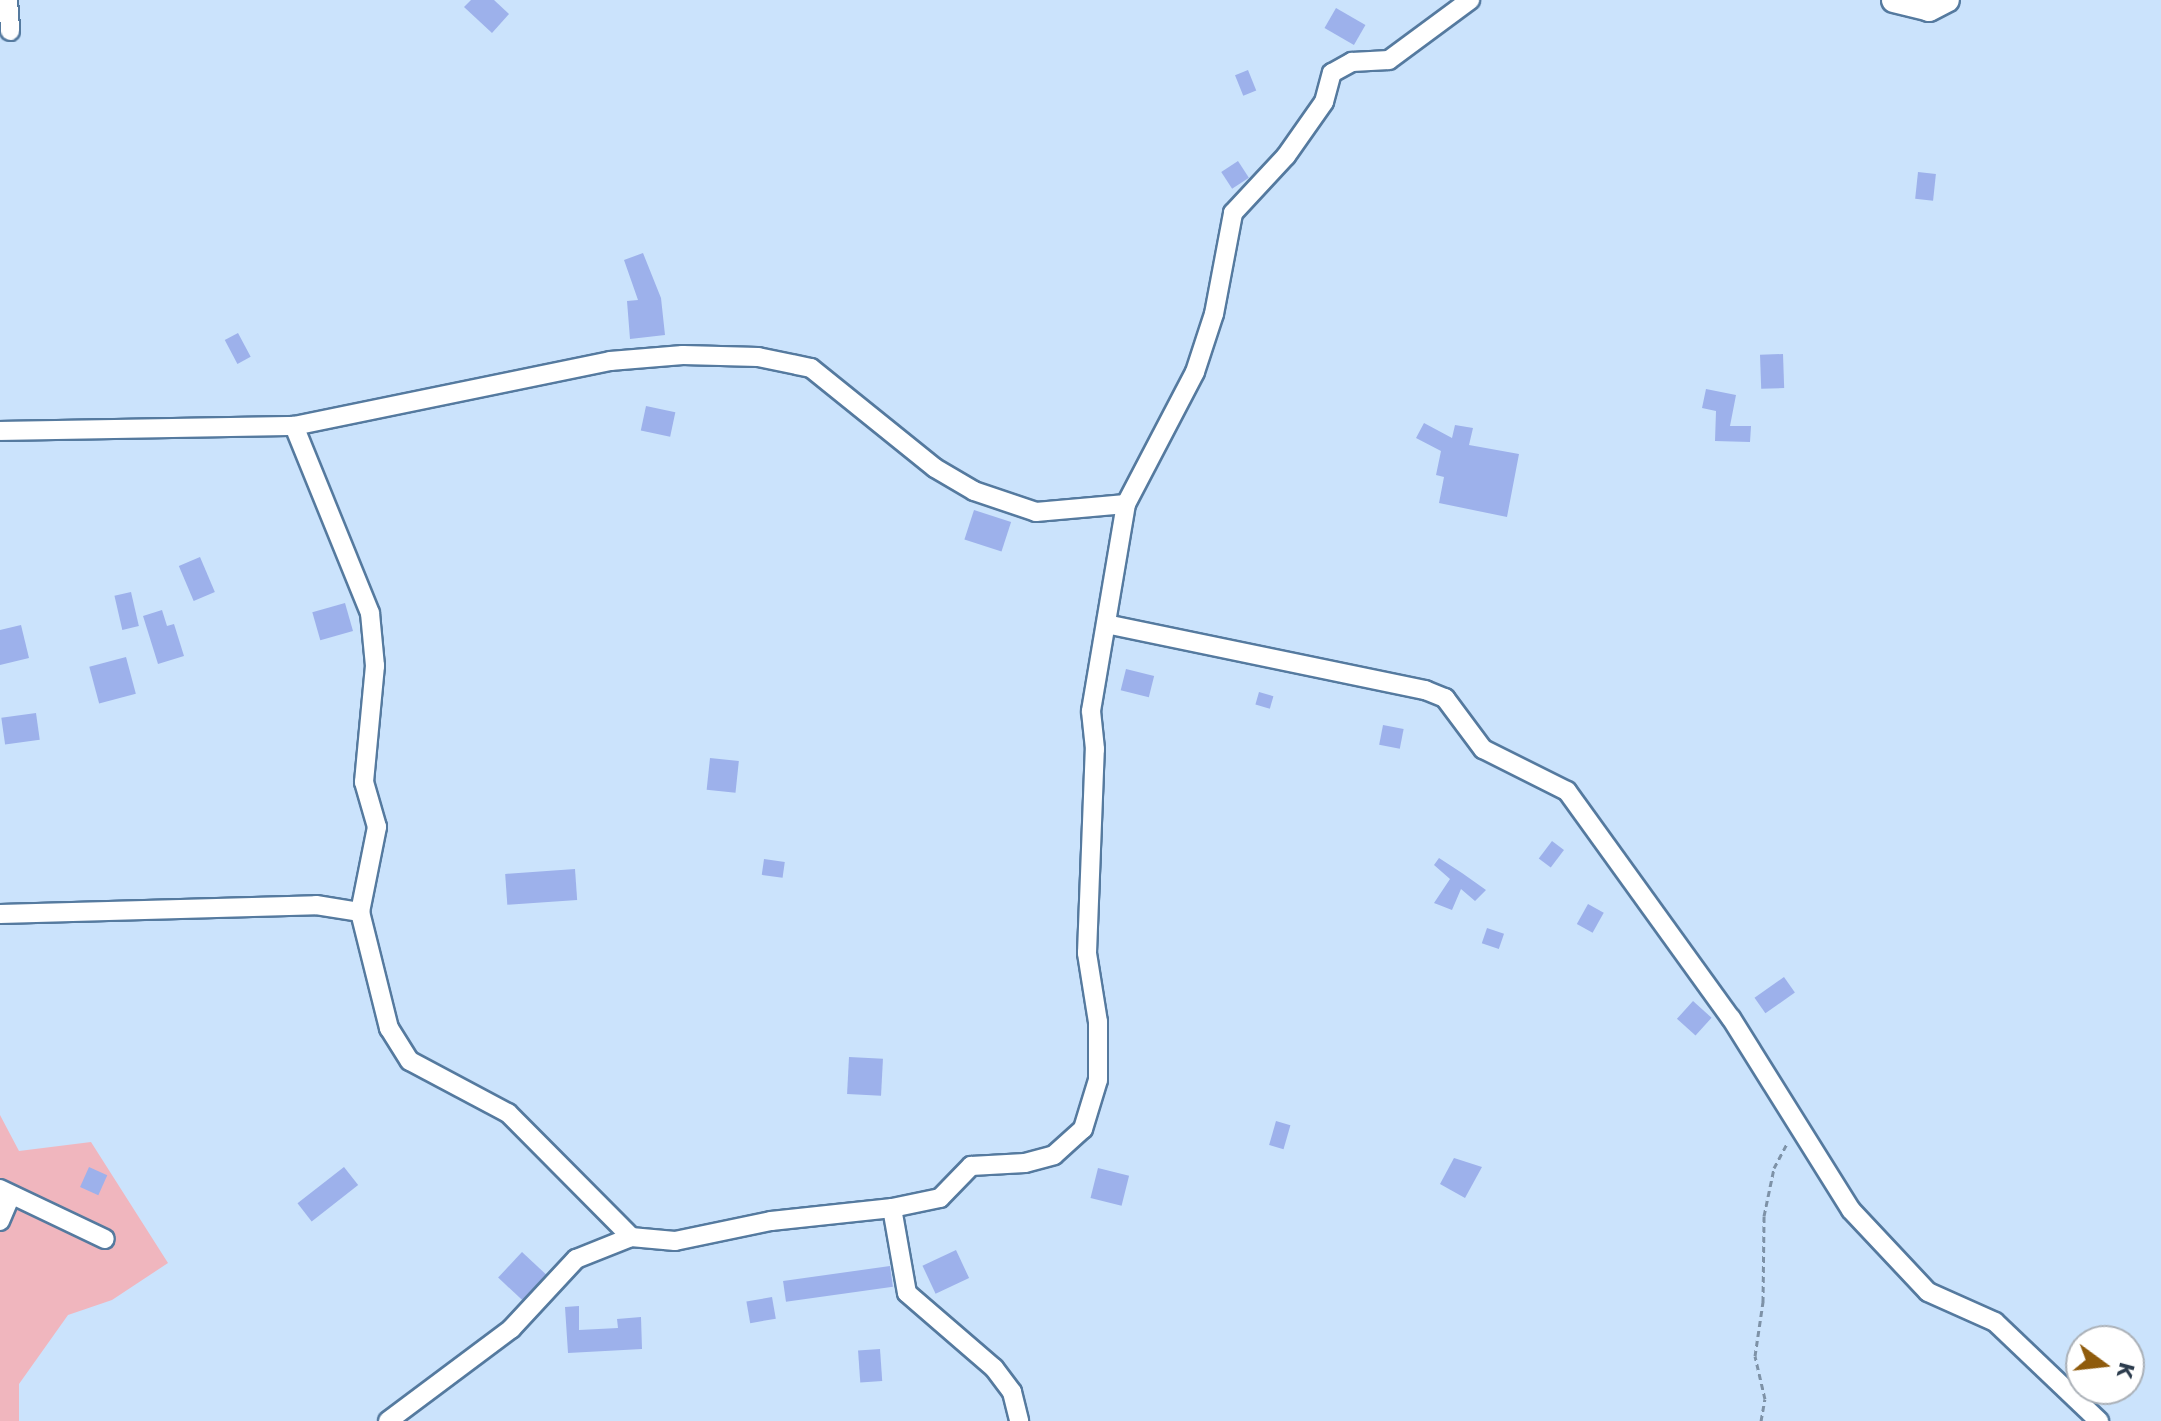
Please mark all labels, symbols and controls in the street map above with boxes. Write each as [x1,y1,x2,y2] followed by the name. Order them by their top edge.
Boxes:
[2065,1325,2145,1405] north arrow
[2109,1359,2144,1382] text: K

